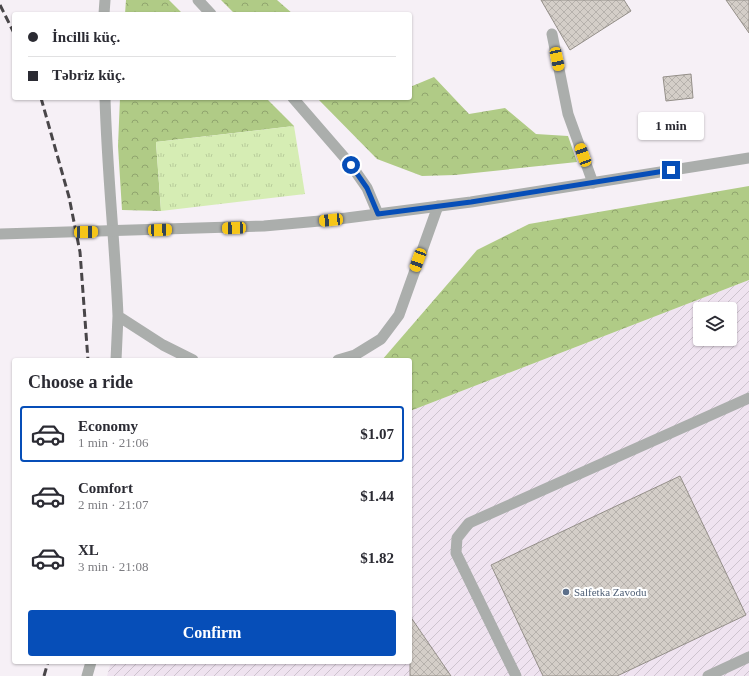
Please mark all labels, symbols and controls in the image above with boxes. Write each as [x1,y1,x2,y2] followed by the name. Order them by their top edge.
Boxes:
[52,29,120,45] text: İncilli küç.
[549,46,565,72] car
[52,67,125,83] text: Təbriz küç.
[638,112,704,140] callout: 1 min
[655,118,687,133] text: 1 min
[573,142,593,168] car
[342,156,360,174] route start
[662,161,680,179] route end
[318,213,344,227] car
[222,222,246,234] car
[148,224,172,236] car
[74,226,98,238] car
[408,247,428,273] car
[693,302,737,346] map controls
[693,302,737,346] button: layers
[28,372,133,392] text: Choose a ride
[30,416,66,452] icon: car
[78,418,138,434] text: Economy
[360,426,394,442] text: $1.07
[78,435,148,450] text: 1 min · 21:06
[30,478,66,514] icon: car
[78,480,133,496] text: Comfort
[360,488,394,504] text: $1.44
[78,497,148,512] text: 2 min · 21:07
[30,540,66,576] icon: car
[78,542,99,558] text: XL
[360,550,394,566] text: $1.82
[78,559,148,574] text: 3 min · 21:08
[574,586,647,598] place label: Salfetka Zavodu
[561,587,571,597] marker: Salfetka Zavodu
[28,610,396,656] button: Confirm

